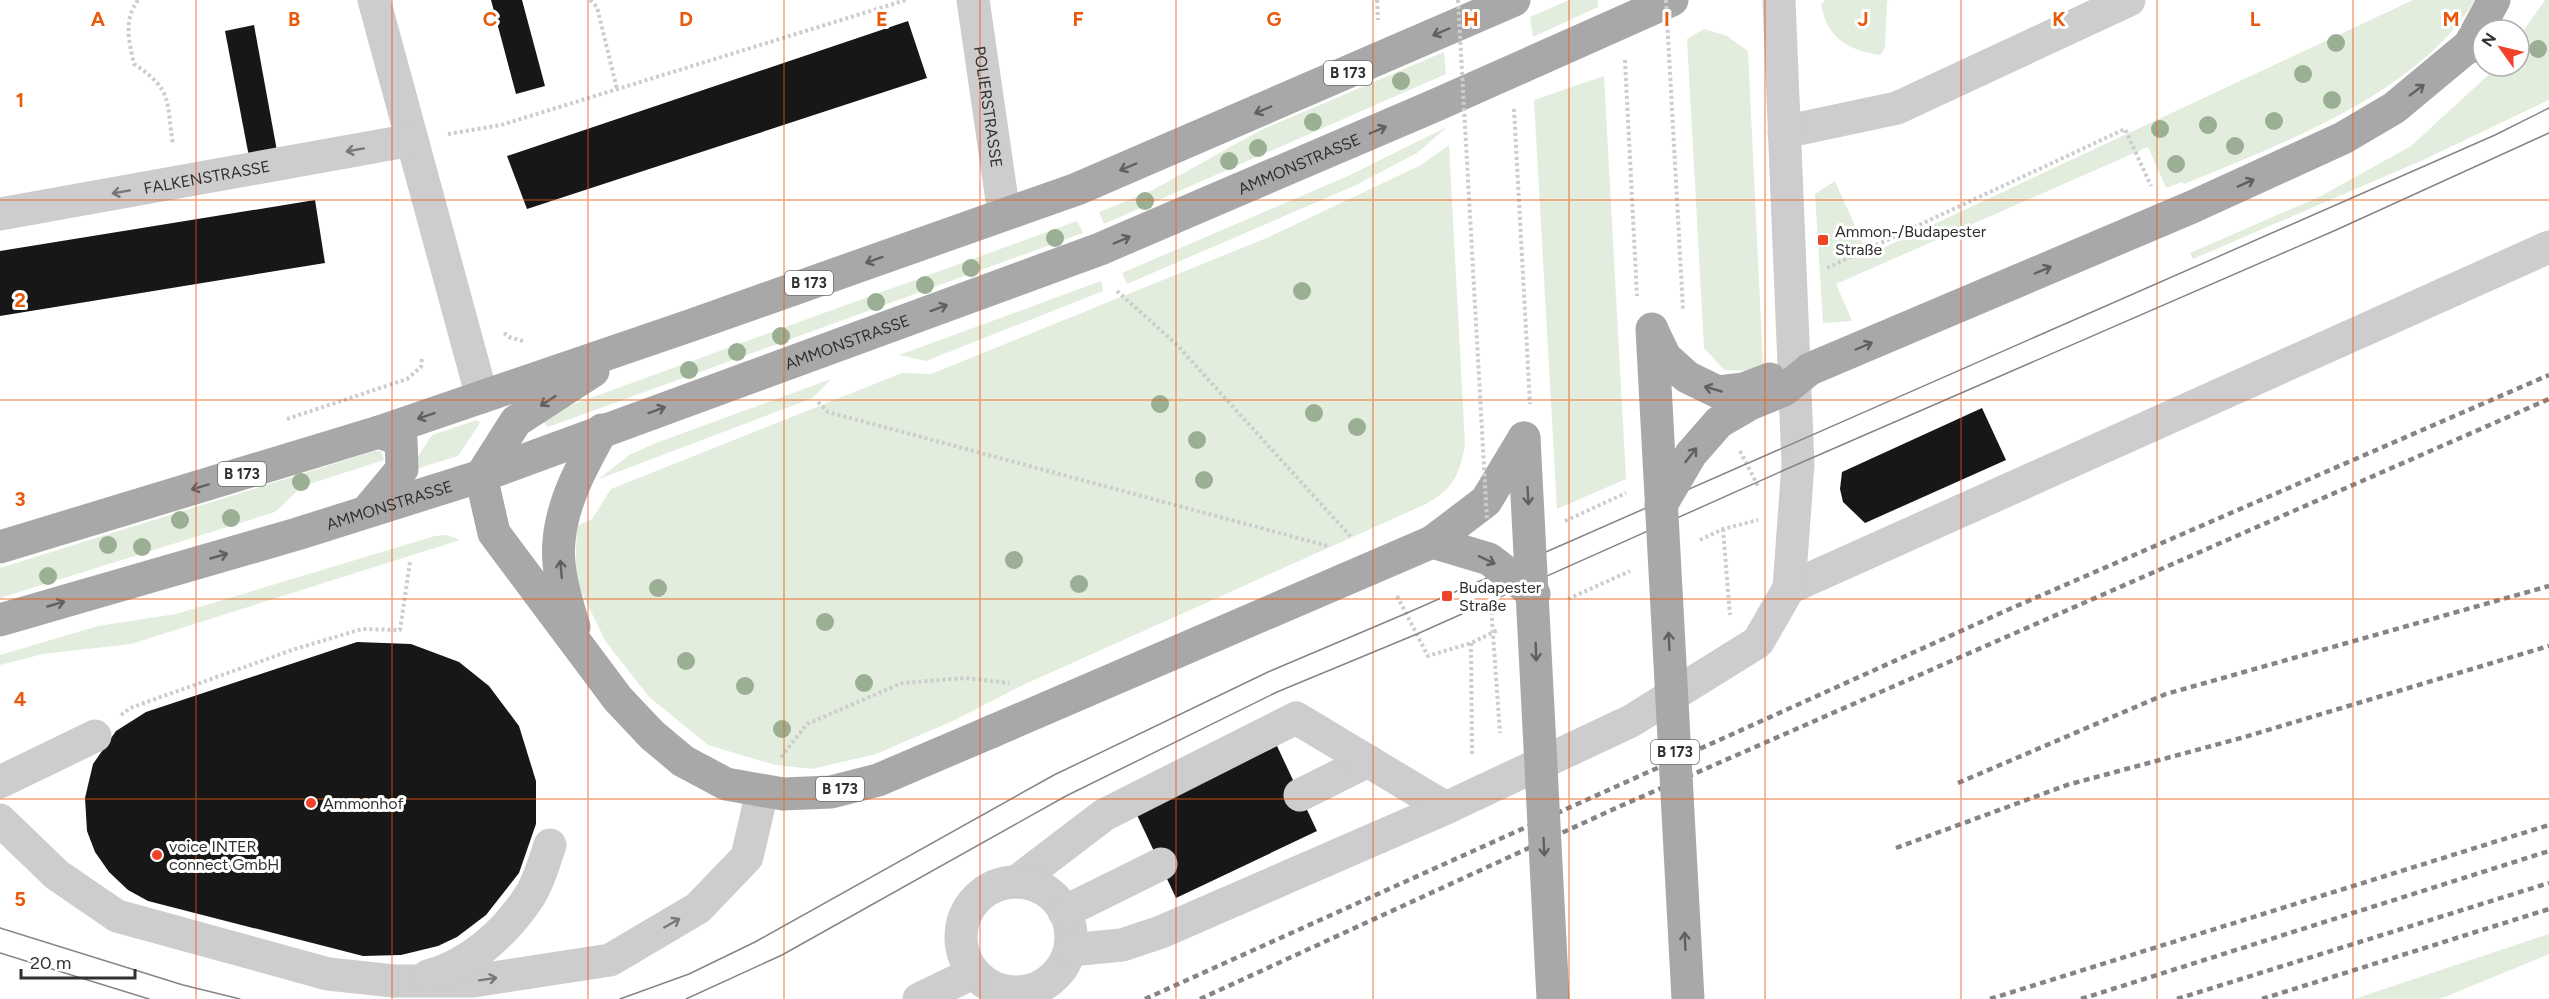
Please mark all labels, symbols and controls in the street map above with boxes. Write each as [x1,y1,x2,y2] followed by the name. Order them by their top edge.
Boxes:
[91,7,106,31] text: A
[288,7,300,31] text: B
[483,7,497,31] text: C
[679,7,693,31] text: D
[876,7,888,31] text: E
[1072,7,1084,31] text: F
[1267,7,1282,31] text: G
[1464,7,1479,31] text: H
[1664,7,1670,31] text: I
[1857,7,1869,31] text: J
[2052,7,2066,31] text: K
[2250,7,2261,31] text: L
[2442,7,2460,31] text: M
[2471,18,2531,78] north arrow
[1433,26,1451,38] one-way arrow
[2478,29,2500,50] text: N
[970,45,1007,169] street label: POLIERSTRASSE
[1324,61,1372,85] road number: B 173
[2409,84,2425,97] one-way arrow
[16,88,24,112] text: 1
[1254,105,1273,116] one-way arrow
[1369,124,1387,135] one-way arrow
[1235,129,1363,198] street label: AMMONSTRASSE
[345,145,365,156] one-way arrow
[142,156,271,198] street label: FALKENSTRASSE
[1119,162,1137,174] one-way arrow
[2236,176,2254,188] one-way arrow
[112,187,132,198] one-way arrow
[1835,222,1987,259] place label: Ammon-/Budapester Straße
[1816,233,1830,247] marker: Ammon-/Budapester Straße
[1112,234,1131,245] one-way arrow
[866,255,884,266] one-way arrow
[2033,264,2052,275] one-way arrow
[785,271,833,295] road number: B 173
[14,288,26,312] text: 2
[929,301,948,312] one-way arrow
[782,310,912,373] street label: AMMONSTRASSE
[1854,340,1872,351] one-way arrow
[1704,383,1723,394] one-way arrow
[540,395,557,407] one-way arrow
[647,404,666,415] one-way arrow
[417,411,436,422] one-way arrow
[1685,447,1698,463] one-way arrow
[218,462,266,486] road number: B 173
[324,476,455,534] street label: AMMONSTRASSE
[191,482,210,493] one-way arrow
[1522,486,1533,506] one-way arrow
[14,487,26,511] text: 3
[209,550,228,561] one-way arrow
[1477,555,1495,567] one-way arrow
[555,560,566,580] one-way arrow
[1459,578,1542,615] place label: Budapester Straße
[1440,589,1454,603] marker: Budapester Straße
[46,598,65,609] one-way arrow
[1663,632,1674,652] one-way arrow
[1530,642,1541,662] one-way arrow
[14,687,27,711] text: 4
[1651,740,1699,764] road number: B 173
[816,777,864,801] road number: B 173
[323,794,403,813] place label: Ammonhof
[304,796,318,810] marker: Ammonhof
[169,837,279,874] place label: voice INTER connect GmbH
[1539,837,1550,856] one-way arrow
[150,848,164,862] marker: voice INTER connect GmbH
[14,887,26,911] text: 5
[663,917,680,929] one-way arrow
[1680,931,1691,951] one-way arrow
[21,942,135,980] scale bar
[30,952,71,974] text: 20 m
[478,973,498,984] one-way arrow

